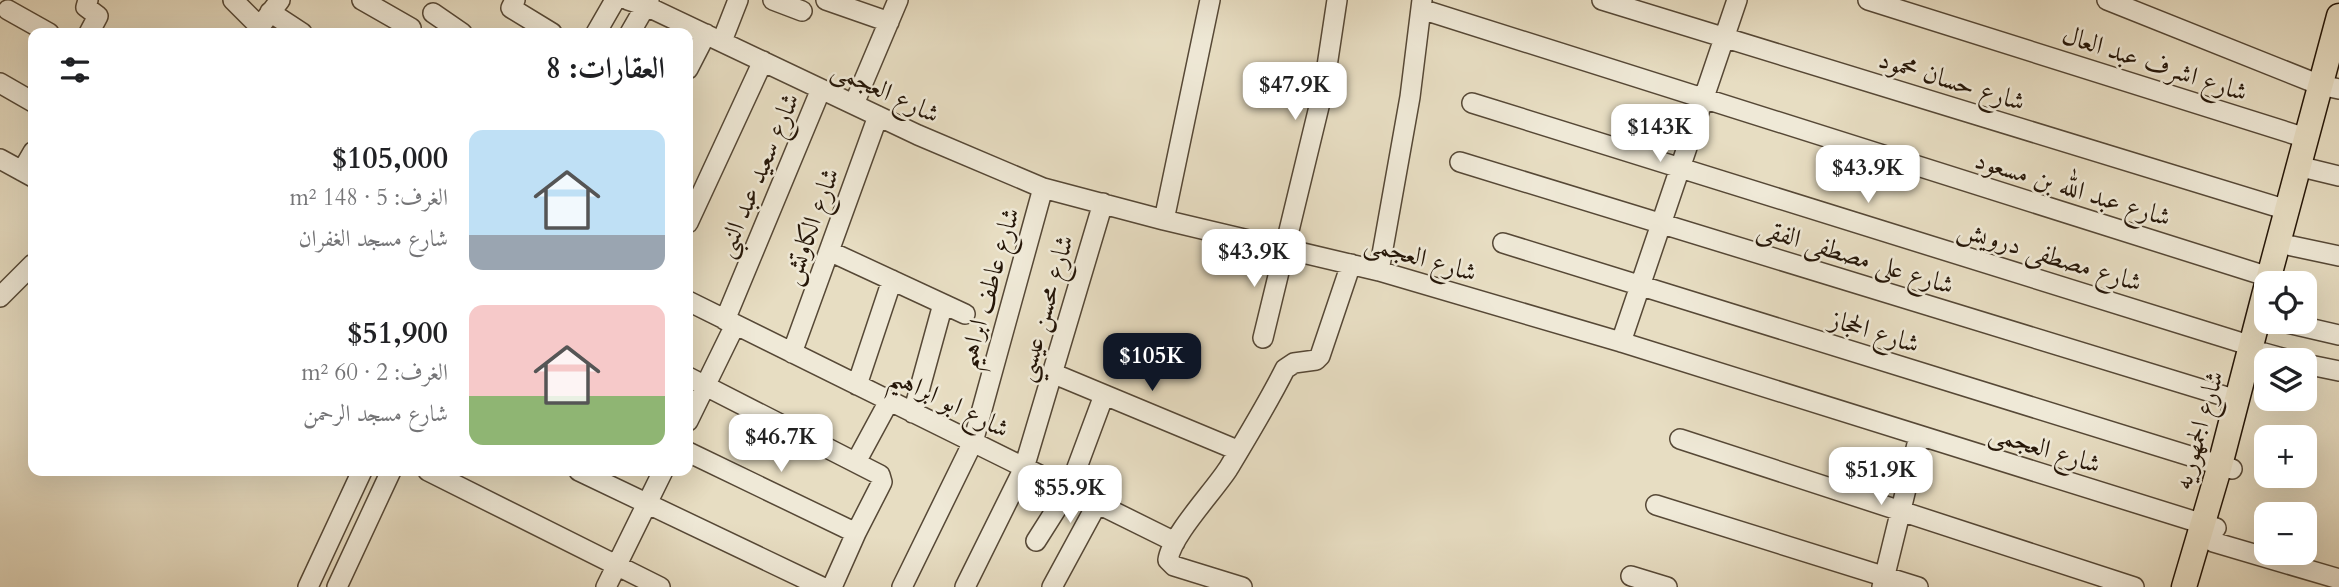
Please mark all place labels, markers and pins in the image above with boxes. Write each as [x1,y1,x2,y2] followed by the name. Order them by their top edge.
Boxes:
[1238,62,1352,122] pin: $47.9K
[1611,104,1709,164] pin: $143K
[1811,146,1925,205] pin: $43.9K
[1197,230,1311,289] pin: $43.9K
[1103,334,1201,393] pin: $105K
[724,414,838,474] pin: $46.7K
[1824,448,1938,507] pin: $51.9K
[1013,466,1127,525] pin: $55.9K

